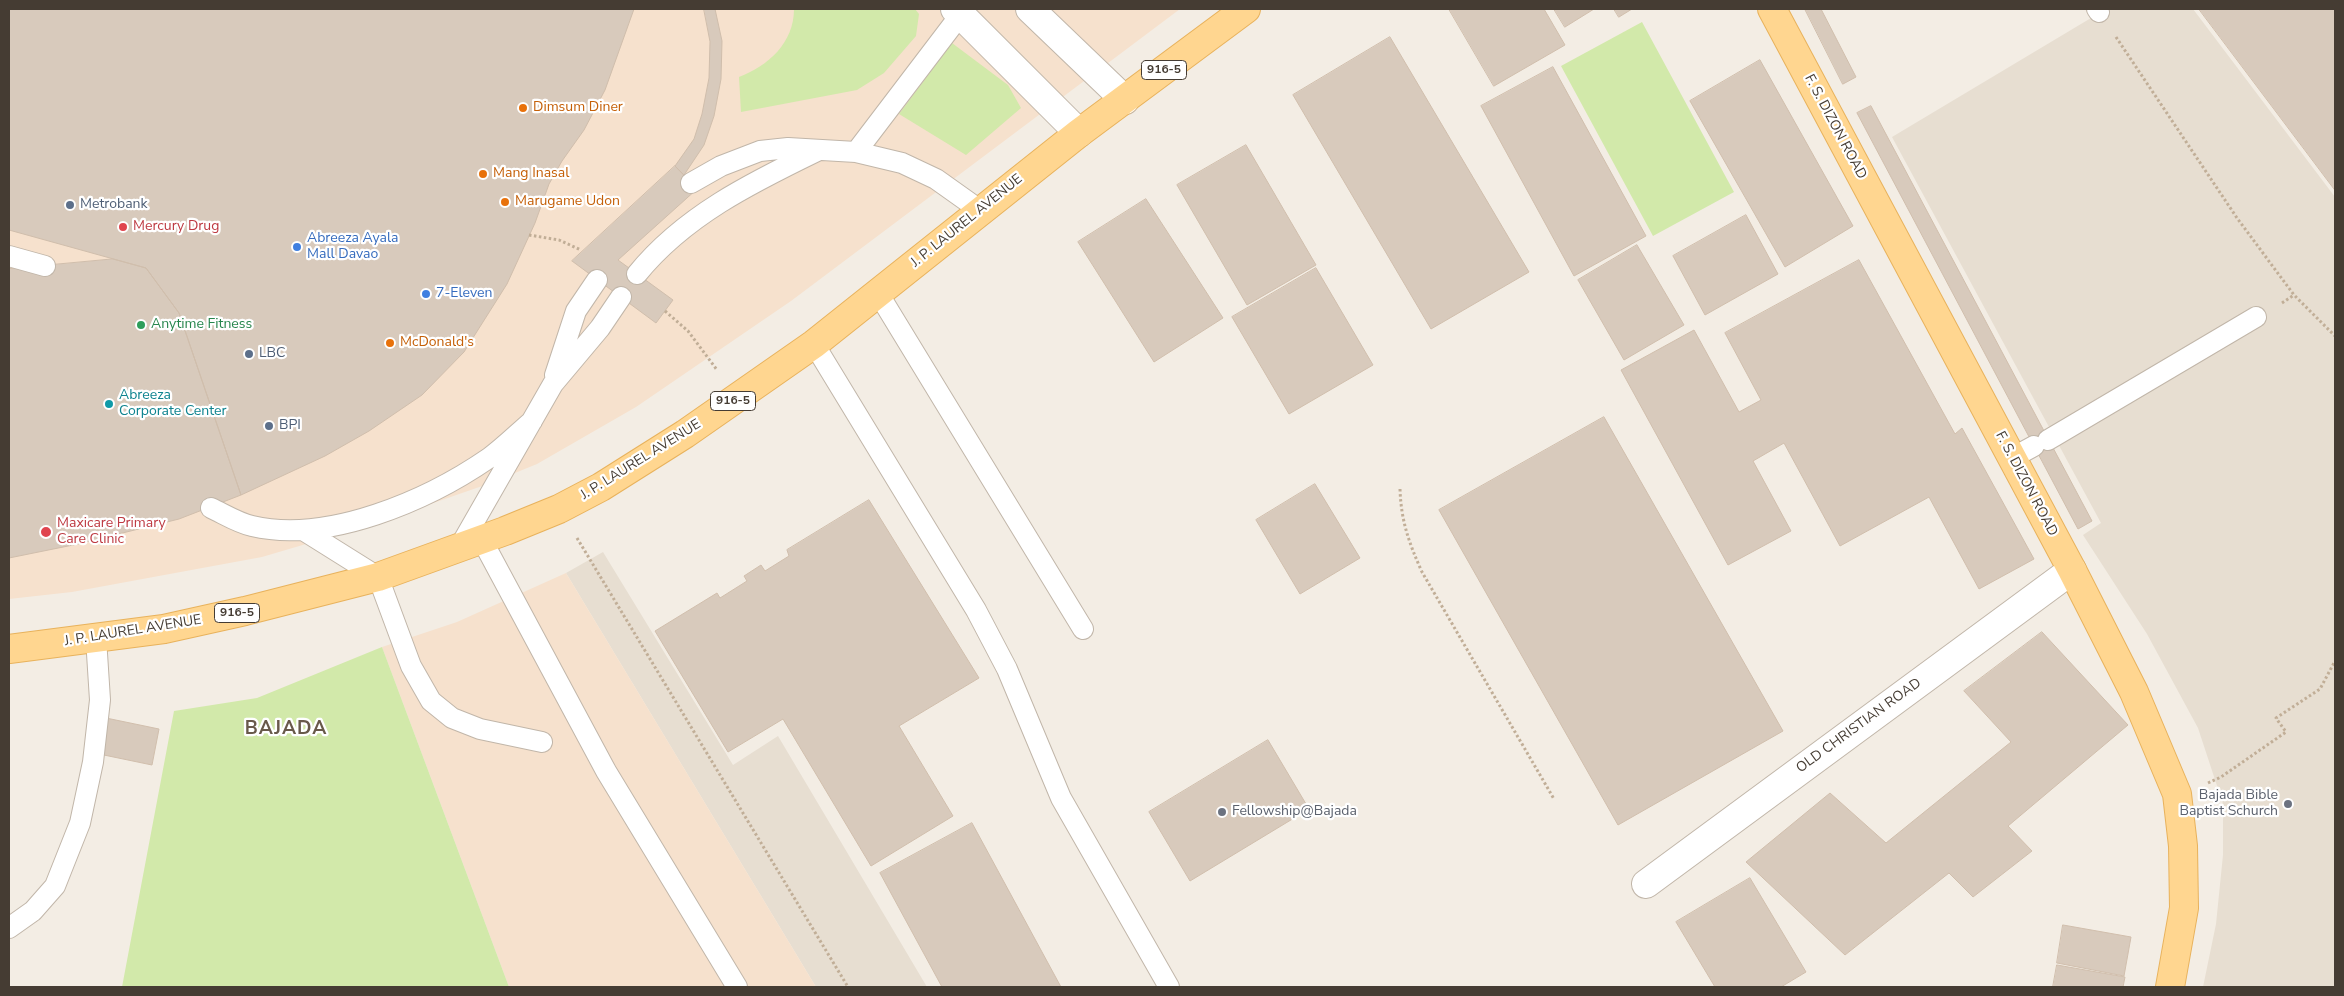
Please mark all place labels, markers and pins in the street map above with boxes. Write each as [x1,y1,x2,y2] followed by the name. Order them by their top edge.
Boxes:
[533,100,623,116] place label: Dimsum Diner
[517,102,529,114] marker: Dimsum Diner
[493,166,569,182] place label: Mang Inasal
[477,168,489,180] marker: Mang Inasal
[515,194,620,210] place label: Marugame Udon
[499,196,511,208] marker: Marugame Udon
[80,197,148,213] place label: Metrobank
[64,199,76,211] marker: Metrobank
[133,219,219,235] place label: Mercury Drug
[117,221,129,233] marker: Mercury Drug
[307,231,398,264] place label: Abreeza Ayala Mall Davao
[291,241,303,253] marker: Abreeza Ayala Mall Davao
[436,286,492,302] place label: 7-Eleven
[420,288,432,300] marker: 7-Eleven
[151,317,252,333] place label: Anytime Fitness
[135,319,147,331] marker: Anytime Fitness
[400,335,474,351] place label: McDonald's
[384,337,396,349] marker: McDonald's
[259,346,285,362] place label: LBC
[243,348,255,360] marker: LBC
[119,388,227,421] place label: Abreeza Corporate Center
[103,398,115,410] marker: Abreeza Corporate Center
[279,418,301,434] place label: BPI
[263,420,275,432] marker: BPI
[57,516,166,548] place label: Maxicare Primary Care Clinic
[39,525,53,539] marker: Maxicare Primary Care Clinic
[2179,788,2278,820] place label: Bajada Bible Baptist Schurch
[2282,798,2294,810] marker: Bajada Bible Baptist Schurch
[1232,804,1357,820] place label: Fellowship@Bajada
[1216,806,1228,818] marker: Fellowship@Bajada

